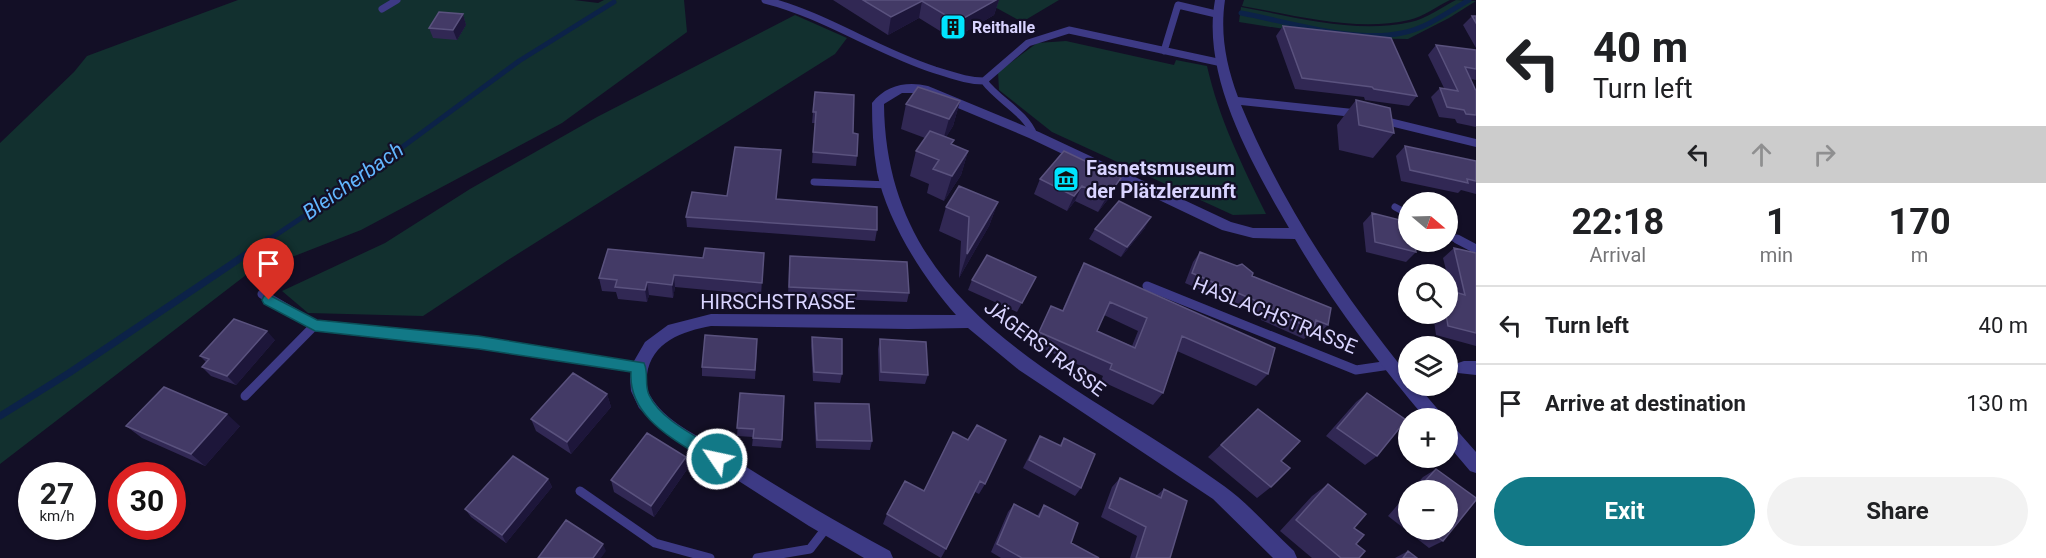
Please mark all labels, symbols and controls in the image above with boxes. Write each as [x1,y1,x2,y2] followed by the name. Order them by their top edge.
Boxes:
[938,12,968,42] building icon: Reithalle
[972,18,1036,37] place label: Reithalle
[1593,23,1688,72] text: 40 m
[1494,24,1572,102] icon: left
[1593,73,1693,105] text: Turn left
[298,138,408,224] water label: Bleicherbach
[1682,138,1715,171] icon: left
[1745,138,1778,171] icon: ahead
[1808,138,1841,171] icon: right
[1086,156,1236,203] place label: Fasnetsmuseum der Plätzlerzunft
[1051,164,1081,194] museum icon: Fasnetsmuseum der Plätzlerzunft
[1398,192,1458,252] north arrow
[1398,192,1458,540] map controls
[1571,201,1664,243] text: 22:18
[1766,201,1787,243] text: 1
[1889,201,1951,243] text: 170
[243,238,294,300] pin
[1589,243,1646,267] text: Arrival
[1760,243,1793,267] text: min
[1911,243,1928,267] text: m
[252,247,285,280] icon: arrive
[1398,264,1458,324] button: search
[1189,271,1361,359] street label: HASLACHSTRASSE
[700,290,856,314] street label: HIRSCHSTRASSE
[980,295,1110,401] street label: JÄGERSTRASSE
[1494,309,1527,342] icon: left
[1545,313,1629,338] text: Turn left
[1979,313,2028,338] text: 40 m
[1398,336,1458,396] button: layers
[1494,387,1527,420] icon: arrive
[1545,391,1746,416] text: Arrive at destination
[1966,391,2028,416] text: 130 m
[1398,408,1458,468] button: +
[685,427,749,491] position arrow
[108,462,186,540] speed limit sign: 30
[40,476,74,511] text: 27
[1494,477,1755,546] button: Exit
[1767,477,2028,546] button: Share
[1398,480,1458,540] button: −
[39,507,75,525] text: km/h

